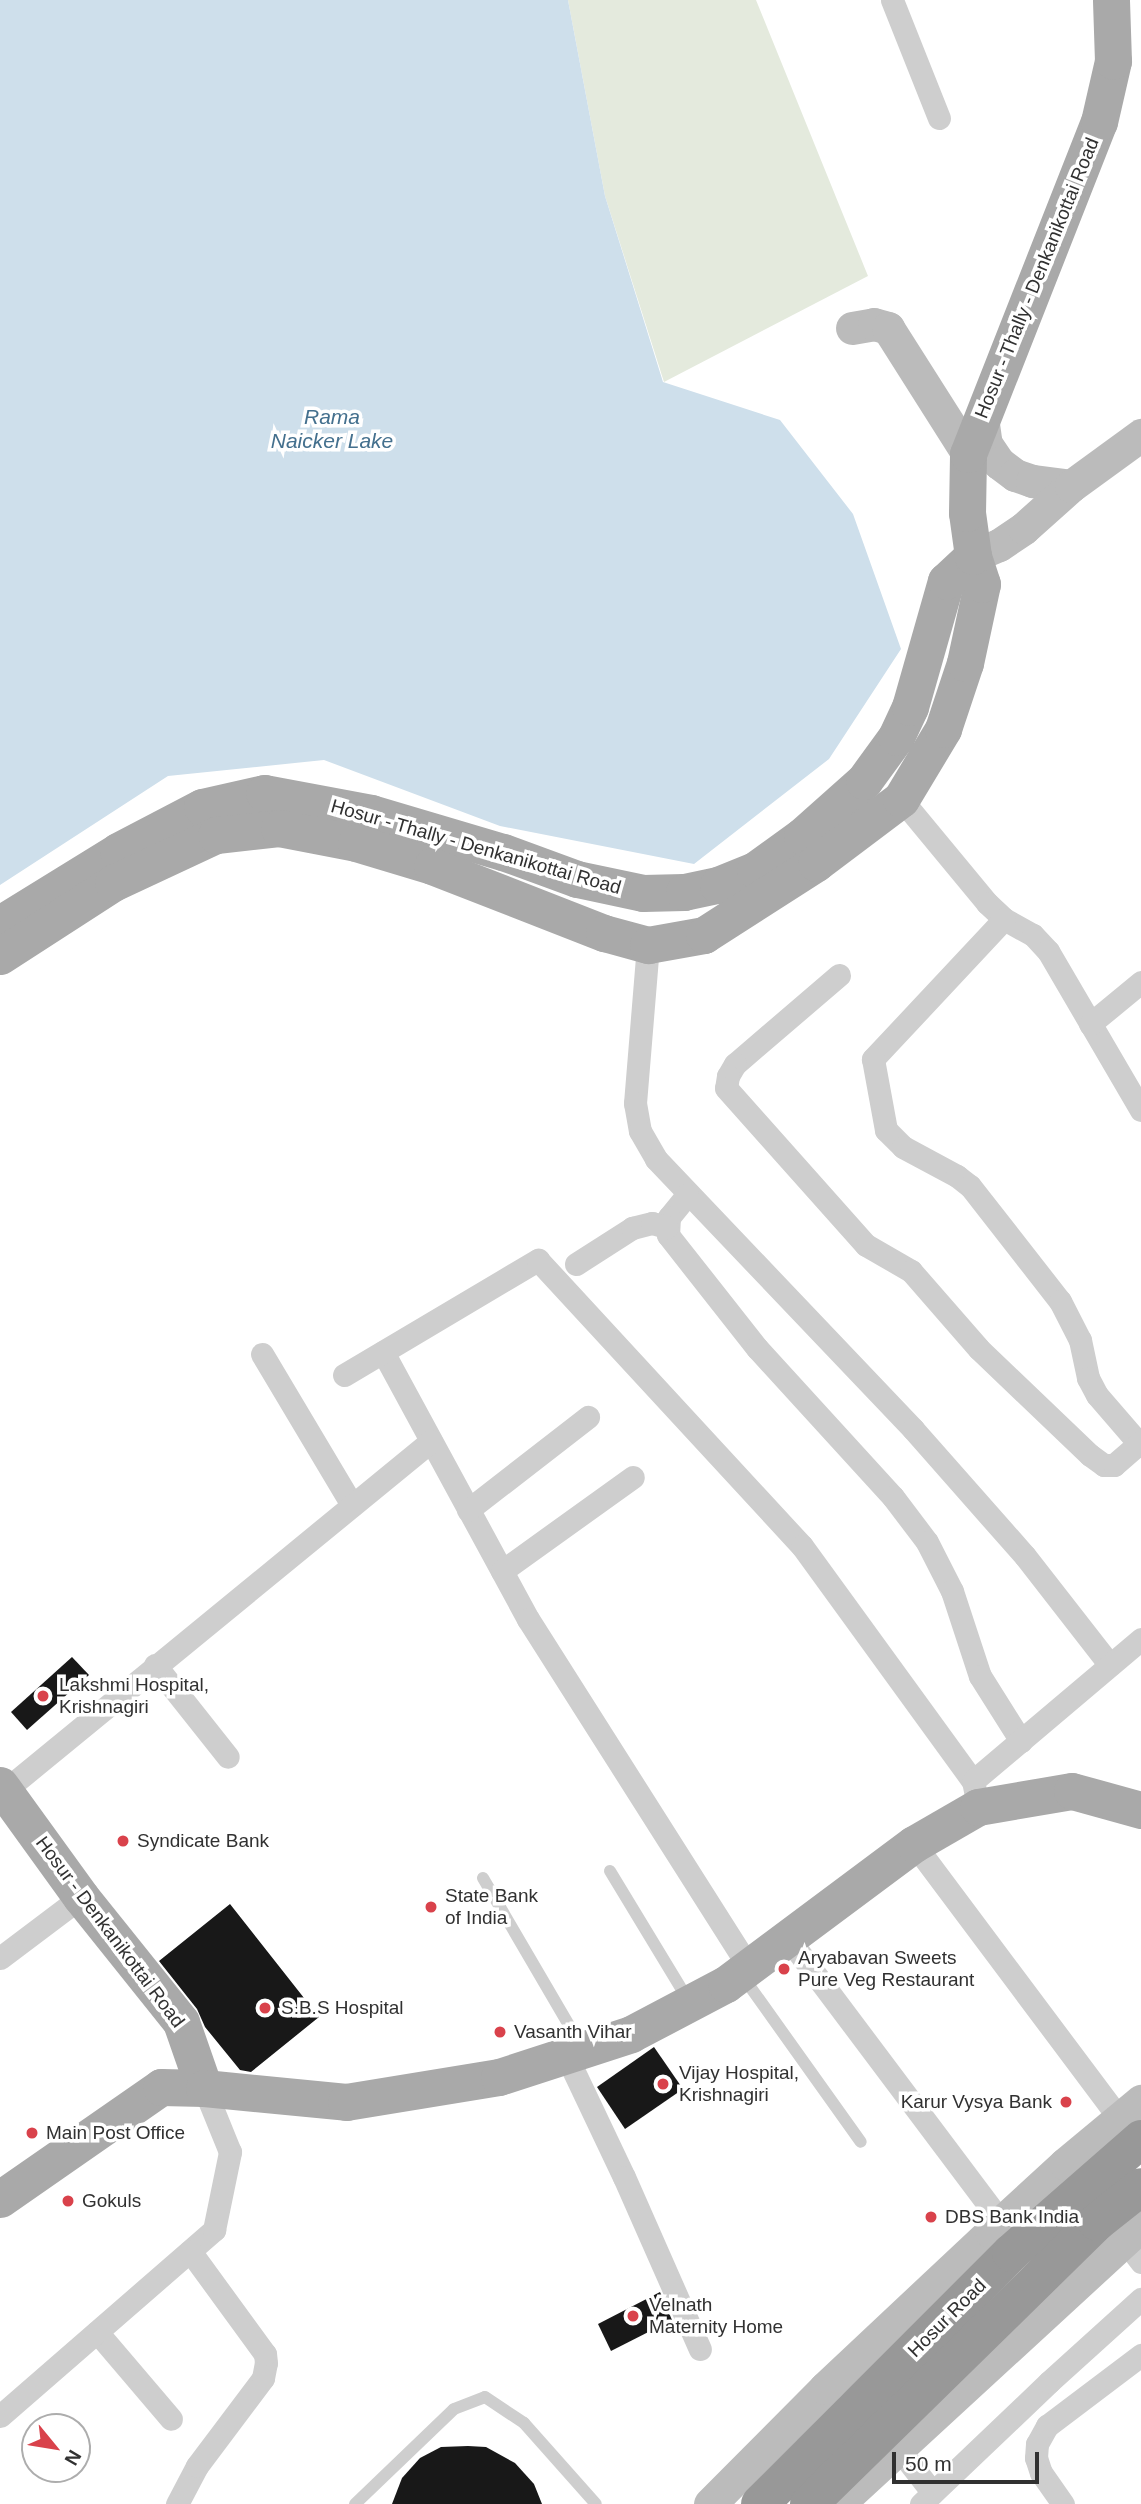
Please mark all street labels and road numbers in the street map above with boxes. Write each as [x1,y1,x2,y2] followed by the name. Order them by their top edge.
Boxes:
[970,134,1104,422] street label: Hosur - Thally - Denkanikottai Road
[328,795,624,899] street label: Hosur - Thally - Denkanikottai Road
[31,1832,189,2032] street label: Hosur - Denkanikottai Road
[903,2274,991,2362] street label: Hosur Road

